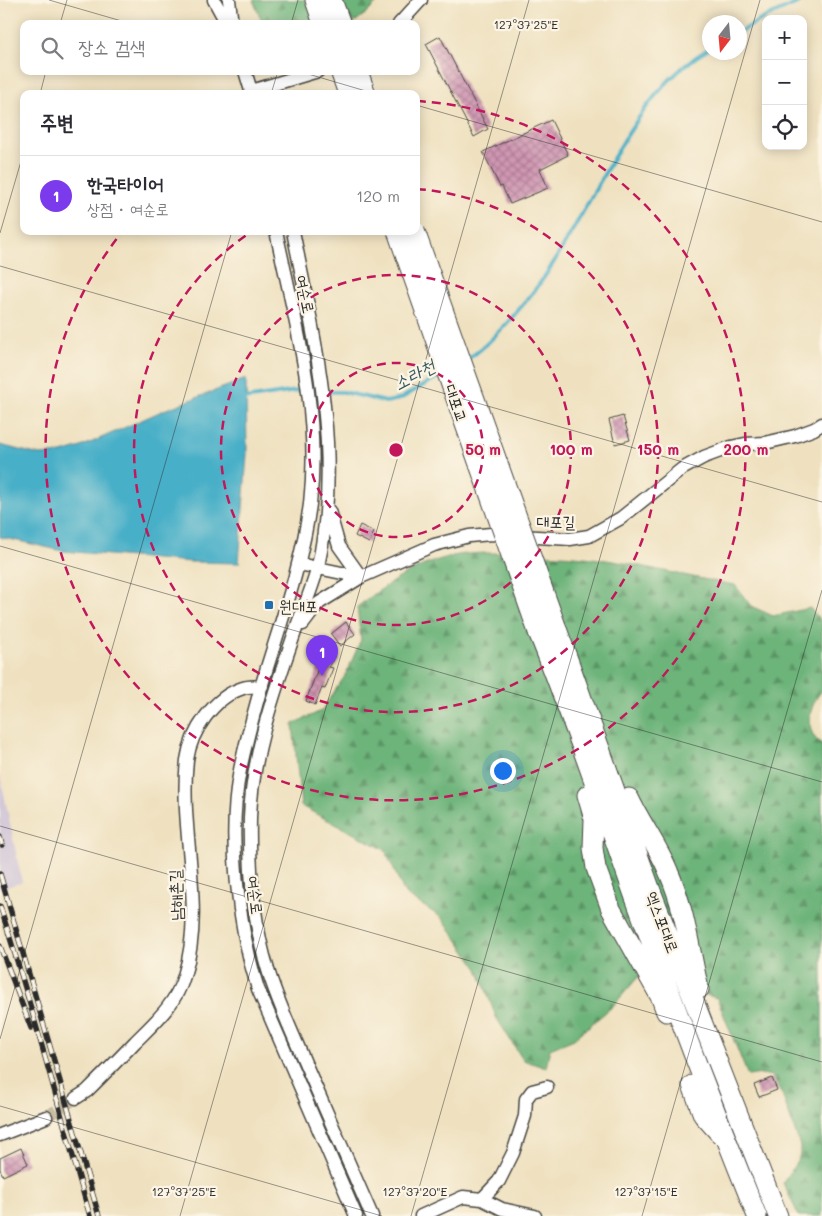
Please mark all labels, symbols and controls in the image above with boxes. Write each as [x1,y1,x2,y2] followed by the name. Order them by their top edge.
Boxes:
[702,15,747,60] north arrow
[762,15,807,150] map controls
[762,15,807,60] button: +
[494,16,558,32] text: 127°37'25"E
[20,20,420,75] search box
[38,34,66,62] icon: search
[78,34,145,59] text: 장소 검색
[762,60,807,105] button: −
[762,105,807,150] button: locate
[40,108,74,135] text: 주변
[87,171,163,196] text: 한국타이어
[52,185,60,206] text: 1
[356,185,400,206] text: 120 m
[87,198,169,219] text: 상점 · 여순로
[292,273,320,315] street label: 여순로
[389,352,440,395] water label: 소라천
[441,381,473,425] street label: 대포교
[465,439,501,459] text: 50 m
[549,439,593,459] text: 100 m
[637,439,679,459] text: 150 m
[724,439,769,459] text: 200 m
[387,441,405,459] centre of rings
[537,510,576,532] street label: 대포길
[279,595,318,616] place label: 원대포
[263,599,275,611] marker: 원대포
[306,635,338,676] pin: 1
[490,758,516,784] your location
[164,869,186,921] street label: 남해촌길
[243,875,269,915] street label: 여순로
[642,888,684,956] street label: 엑스포대로
[152,1183,216,1199] text: 127°37'25"E
[383,1183,448,1199] text: 127°37'20"E
[614,1183,678,1199] text: 127°37'15"E

